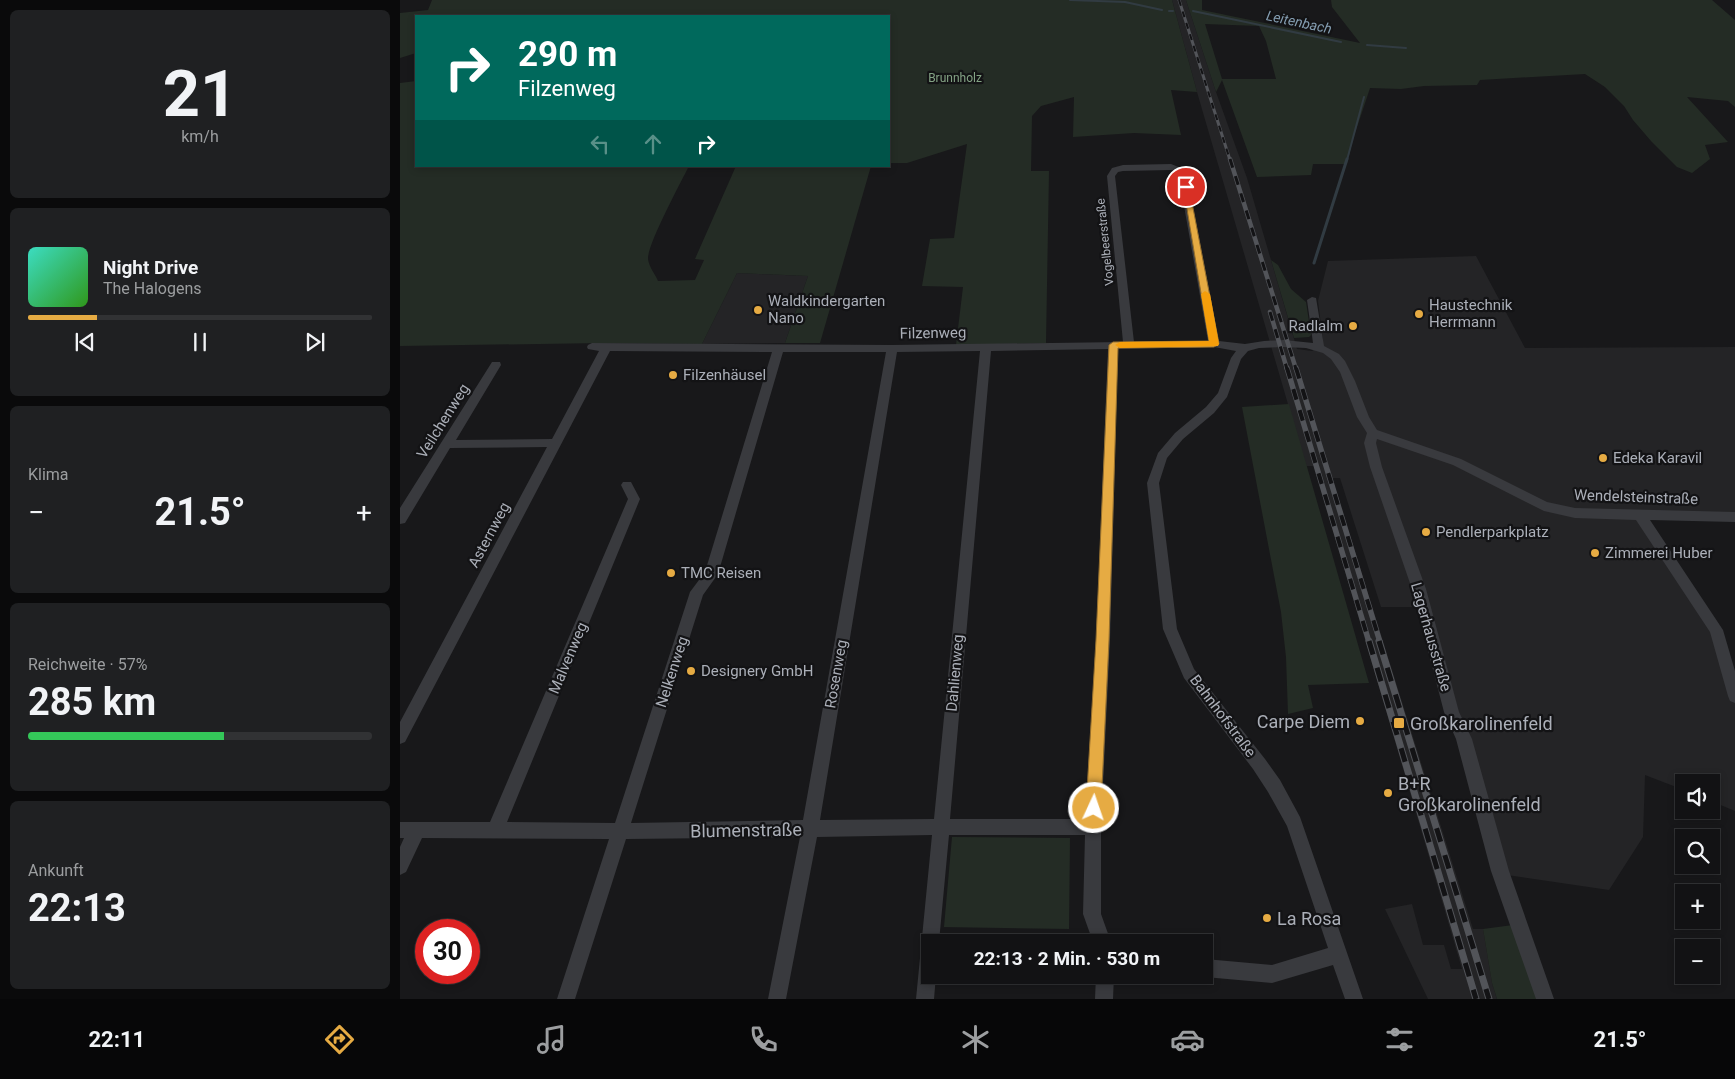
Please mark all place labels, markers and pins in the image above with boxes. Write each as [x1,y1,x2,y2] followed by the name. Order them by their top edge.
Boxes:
[1165,166,1207,208] pin
[768,292,885,327] place label: Waldkindergarten Nano
[1429,296,1513,331] place label: Haustechnik Herrmann
[752,304,764,316] marker: Waldkindergarten Nano
[1413,308,1425,320] marker: Haustechnik Herrmann
[1289,317,1343,335] place label: Radlalm
[1347,320,1359,332] marker: Radlalm
[683,366,766,384] place label: Filzenhäusel
[667,369,679,381] marker: Filzenhäusel
[1613,449,1702,467] place label: Edeka Karavil
[1597,452,1609,464] marker: Edeka Karavil
[1436,523,1549,541] place label: Pendlerparkplatz
[1420,526,1432,538] marker: Pendlerparkplatz
[1605,544,1713,562] place label: Zimmerei Huber
[1589,547,1601,559] marker: Zimmerei Huber
[681,564,761,582] place label: TMC Reisen
[665,567,677,579] marker: TMC Reisen
[701,662,813,680] place label: Designery GmbH
[685,665,697,677] marker: Designery GmbH
[1257,711,1350,732] place label: Carpe Diem
[1410,713,1553,734] place label: Großkarolinenfeld
[1354,715,1366,727] marker: Carpe Diem
[1392,716,1406,730] marker: Großkarolinenfeld
[1398,773,1541,815] place label: B+R Großkarolinenfeld
[1382,787,1394,799] marker: B+R Großkarolinenfeld
[1277,908,1341,929] place label: La Rosa
[1261,912,1273,924] marker: La Rosa

